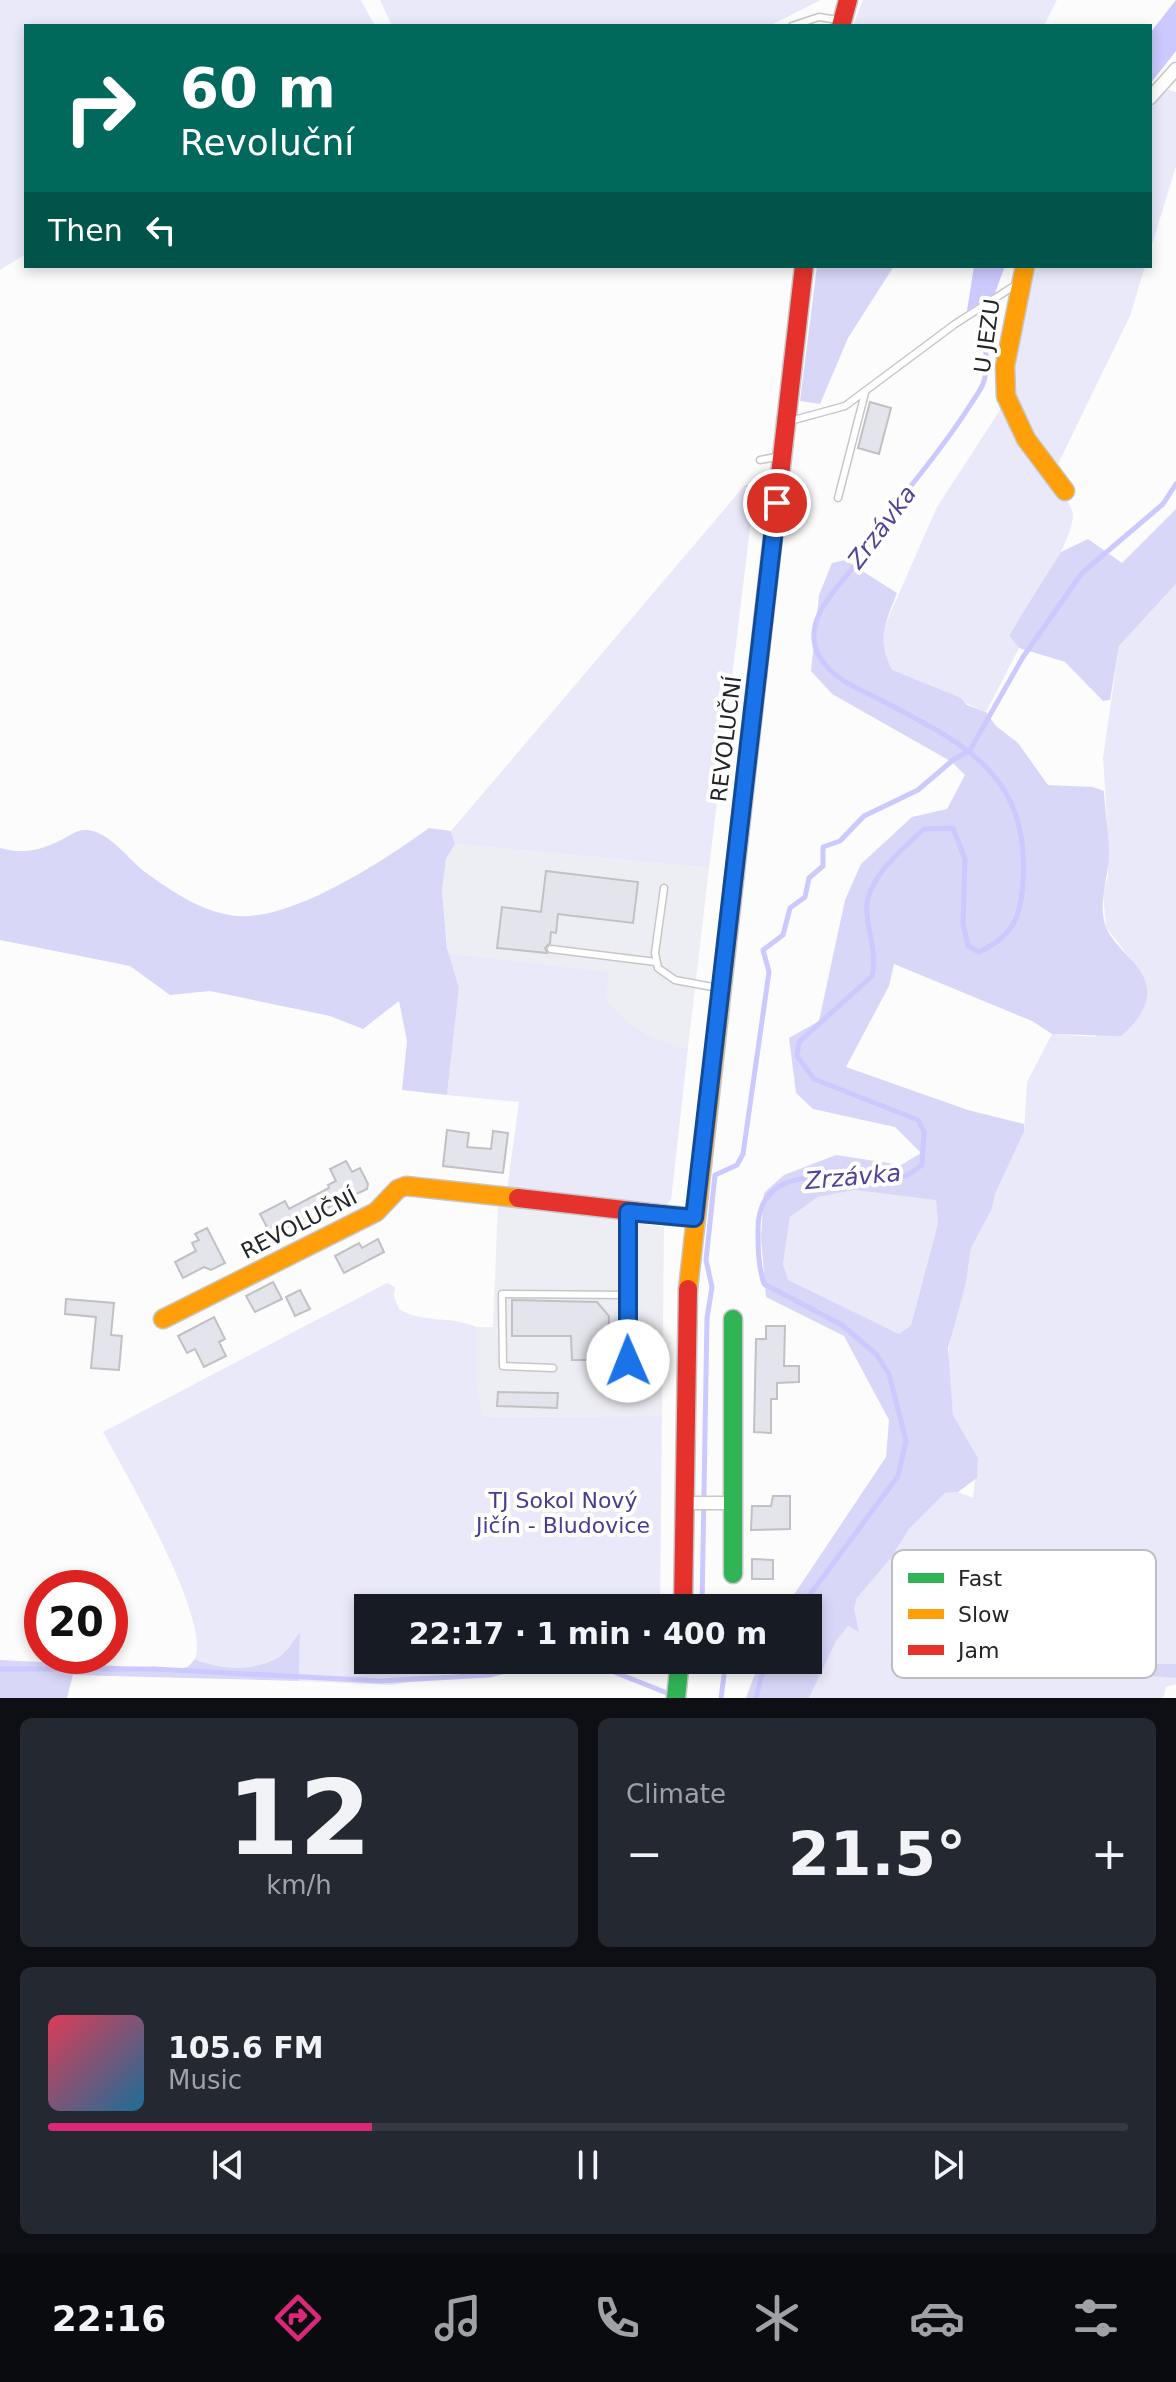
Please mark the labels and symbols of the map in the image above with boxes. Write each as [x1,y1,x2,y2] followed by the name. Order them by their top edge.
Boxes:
[969,297,1005,375] street label: U JEZU
[743,469,811,537] pin
[841,480,922,575] water label: Zrzávka
[706,675,746,803] street label: REVOLUČNÍ
[803,1159,902,1195] water label: Zrzávka
[237,1184,361,1264] street label: REVOLUČNÍ
[586,1319,670,1403] position arrow
[474,1488,650,1538] park label: TJ Sokol Nový Jičín - Bludovice
[892,1550,1156,1678] legend
[958,1566,1003,1591] text: Fast
[24,1570,128,1674] speed limit sign: 20
[958,1602,1010,1627] text: Slow
[956,1638,999,1663] text: Jam

